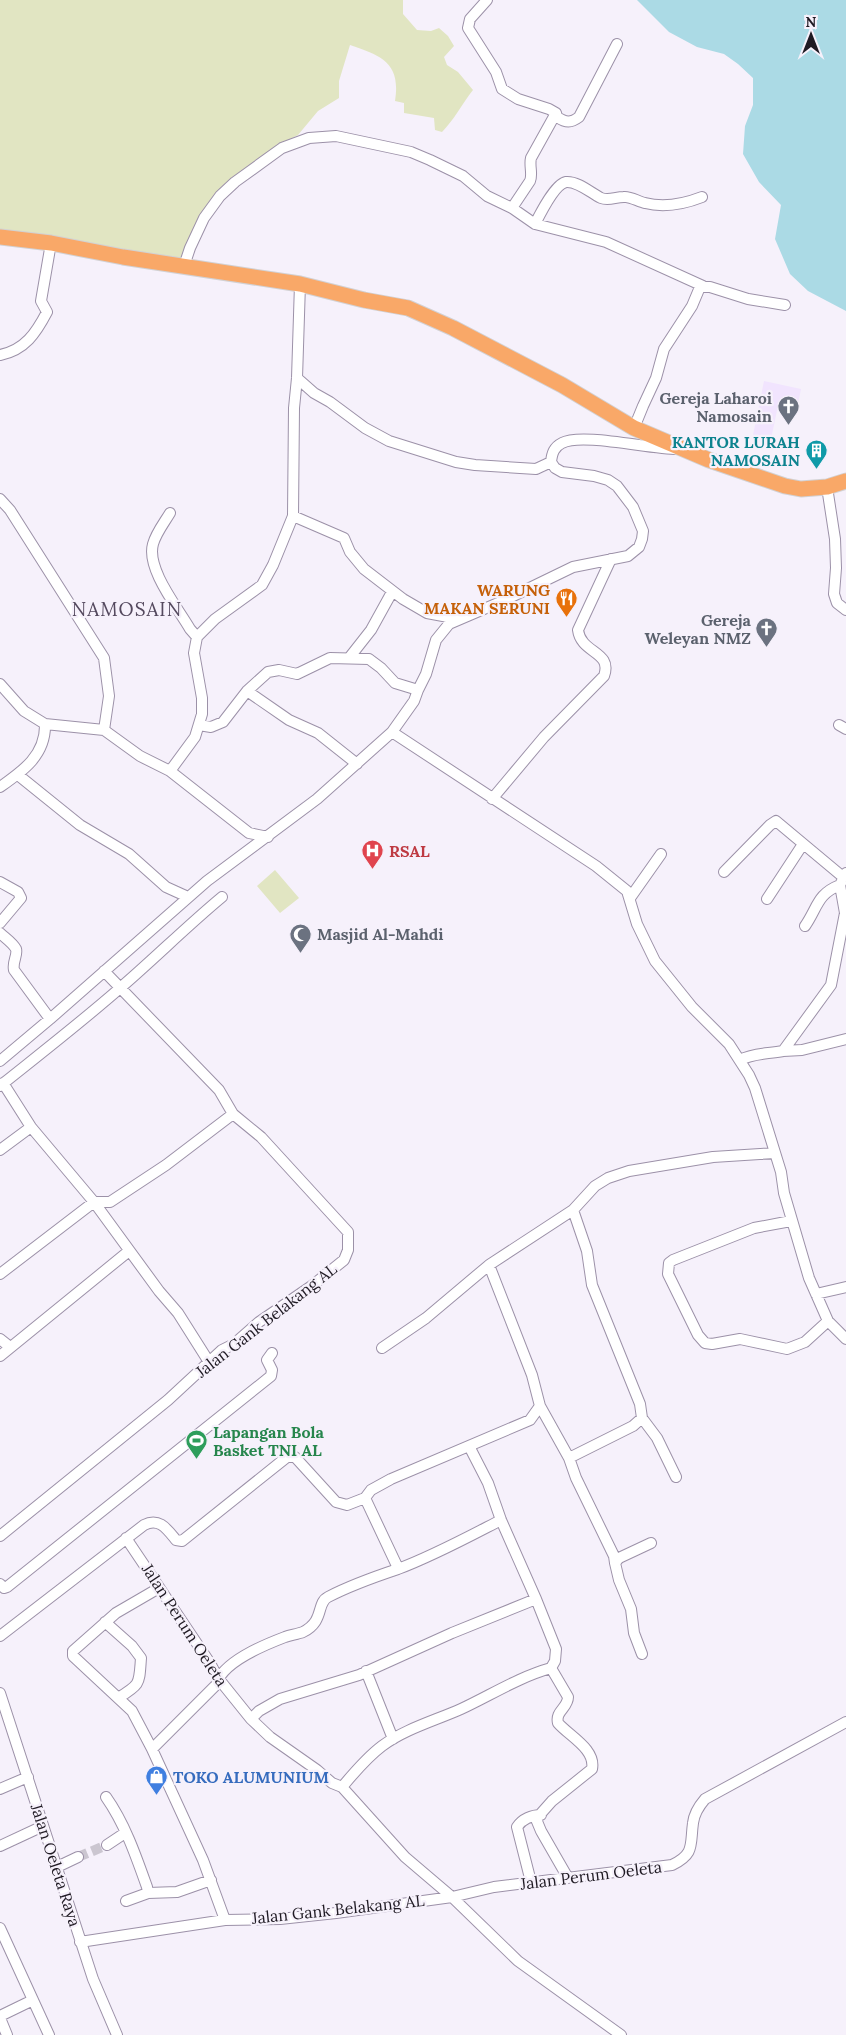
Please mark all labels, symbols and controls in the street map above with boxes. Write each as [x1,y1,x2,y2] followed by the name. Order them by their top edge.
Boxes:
[786,10,836,60] north arrow
[806,13,817,31] text: N
[660,388,772,426] place label: Gereja Laharoi Namosain
[776,395,800,426] church icon: Gereja Laharoi Namosain
[672,432,800,470] place label: KANTOR LURAH NAMOSAIN
[804,439,828,470] building icon: KANTOR LURAH NAMOSAIN
[424,580,550,618] place label: WARUNG MAKAN SERUNI
[554,587,578,618] restaurant icon: WARUNG MAKAN SERUNI
[72,597,182,621] district label: NAMOSAIN
[645,610,752,648] place label: Gereja Weleyan NMZ
[755,617,779,648] church icon: Gereja Weleyan NMZ
[361,839,385,870] hospital icon: RSAL
[389,841,430,861] place label: RSAL
[289,922,313,953] mosque icon: Masjid Al-Mahdi
[317,924,444,944] place label: Masjid Al-Mahdi
[191,1259,341,1382] street label: Jalan Gank Belakang AL
[213,1422,324,1460] place label: Lapangan Bola Basket TNI AL
[185,1429,209,1460] sports icon: Lapangan Bola Basket TNI AL
[137,1559,232,1690] street label: Jalan Perum Oeleta
[145,1765,169,1796] shop icon: TOKO ALUMUNIUM
[173,1767,329,1787] place label: TOKO ALUMUNIUM
[26,1800,85,1929] street label: Jalan Oeleta Raya
[518,1856,663,1894] street label: Jalan Perum Oeleta
[250,1890,425,1928] street label: Jalan Gank Belakang AL

